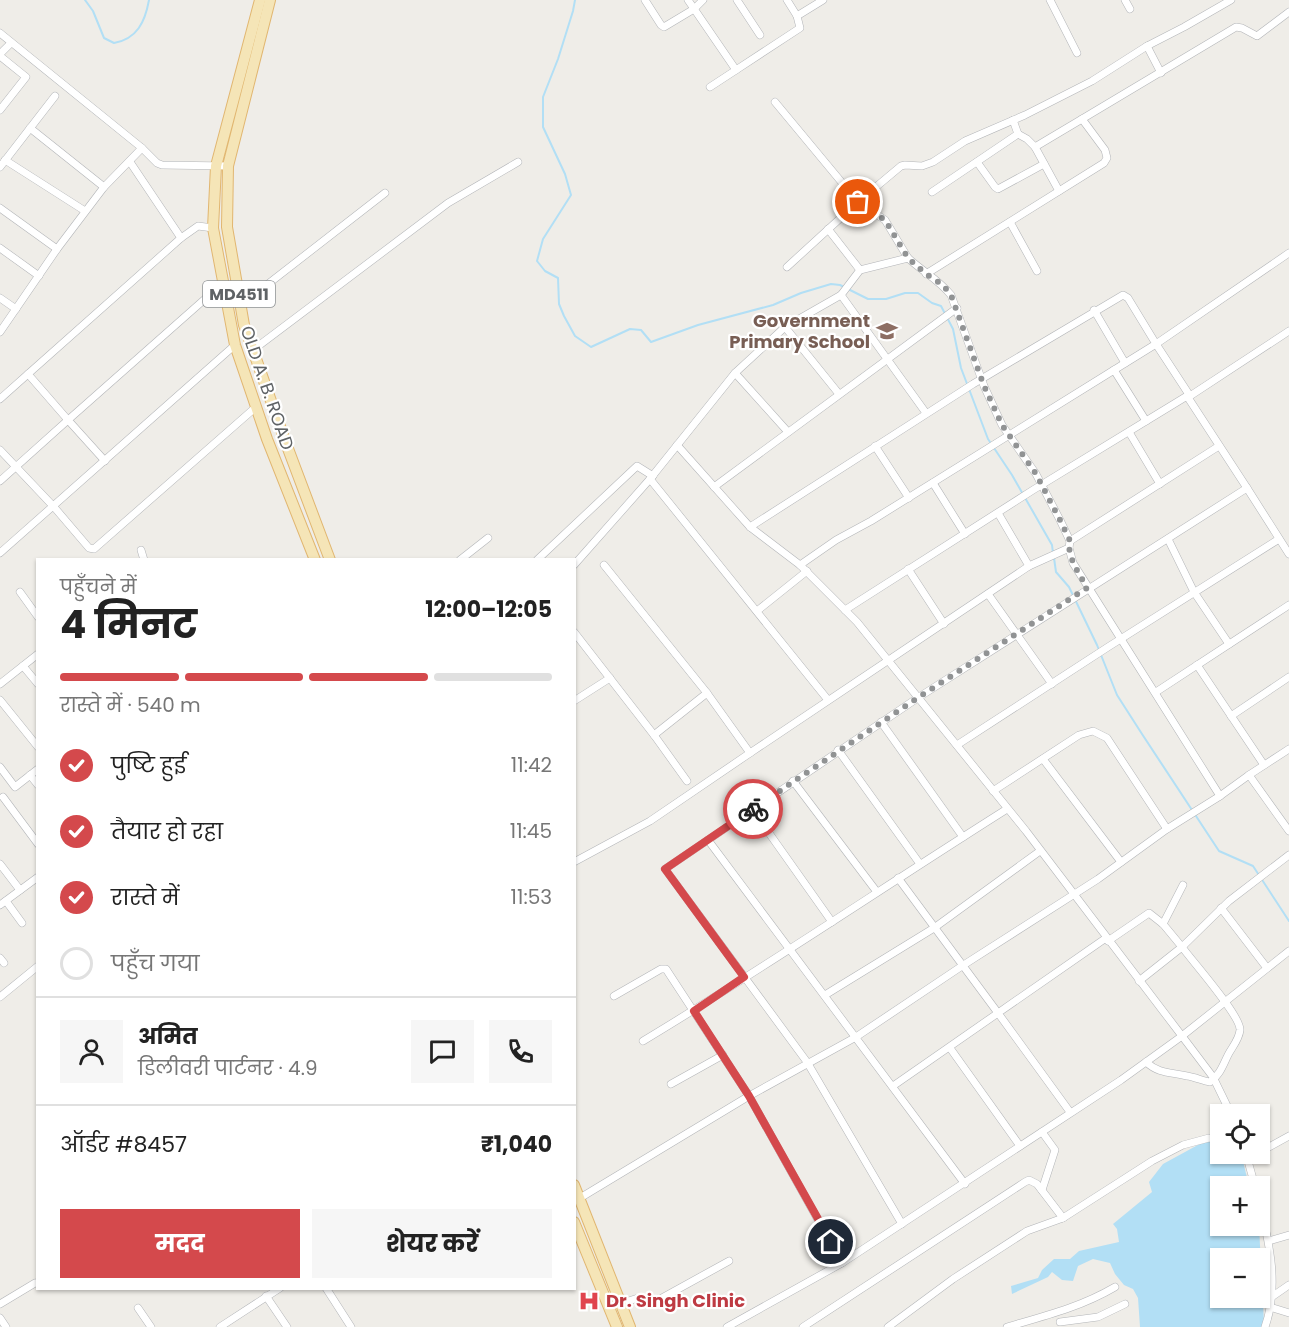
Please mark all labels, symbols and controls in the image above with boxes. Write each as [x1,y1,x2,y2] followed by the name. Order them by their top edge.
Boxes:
[832,176,883,227] pin
[841,185,874,218] icon: bag
[203,281,275,307] road number: MD4511
[729,308,870,354] place label: Government Primary School
[875,319,899,343] school or university icon: Government Primary School
[235,322,300,453] street label: OLD A. B. ROAD
[60,573,136,601] text: पहुँचने में
[425,594,552,625] text: 12:00–12:05
[60,597,197,652] text: 4 मिनट
[60,691,201,719] text: रास्ते में · 540 m
[60,749,93,782] icon: check
[111,750,186,781] text: पुष्टि हुई
[511,751,552,779] text: 11:42
[723,779,783,839] courier
[737,793,770,826] icon: bike
[60,815,93,848] icon: check
[111,816,223,847] text: तैयार हो रहा
[510,817,552,845] text: 11:45
[60,881,93,914] icon: check
[111,882,179,913] text: रास्ते में
[511,883,552,911] text: 11:53
[111,948,199,979] text: पहुँच गया
[60,1020,123,1083] button: person
[411,1020,474,1083] button: chat
[489,1020,552,1083] button: phone
[138,1021,198,1052] text: अमित
[138,1054,317,1082] text: डिलीवरी पार्टनर · 4.9
[1210,1104,1270,1308] map controls
[1210,1104,1270,1164] button: locate
[60,1129,187,1160] text: ऑर्डर #8457
[481,1129,552,1160] text: ₹1,040
[1210,1176,1270,1236] button: +
[60,1209,300,1278] button: मदद
[312,1209,552,1278] button: शेयर करें
[805,1216,856,1267] pin
[814,1225,847,1258] icon: home
[1210,1248,1270,1308] button: −
[606,1288,745,1313] place label: Dr. Singh Clinic
[577,1289,601,1313] hospital icon: Dr. Singh Clinic

